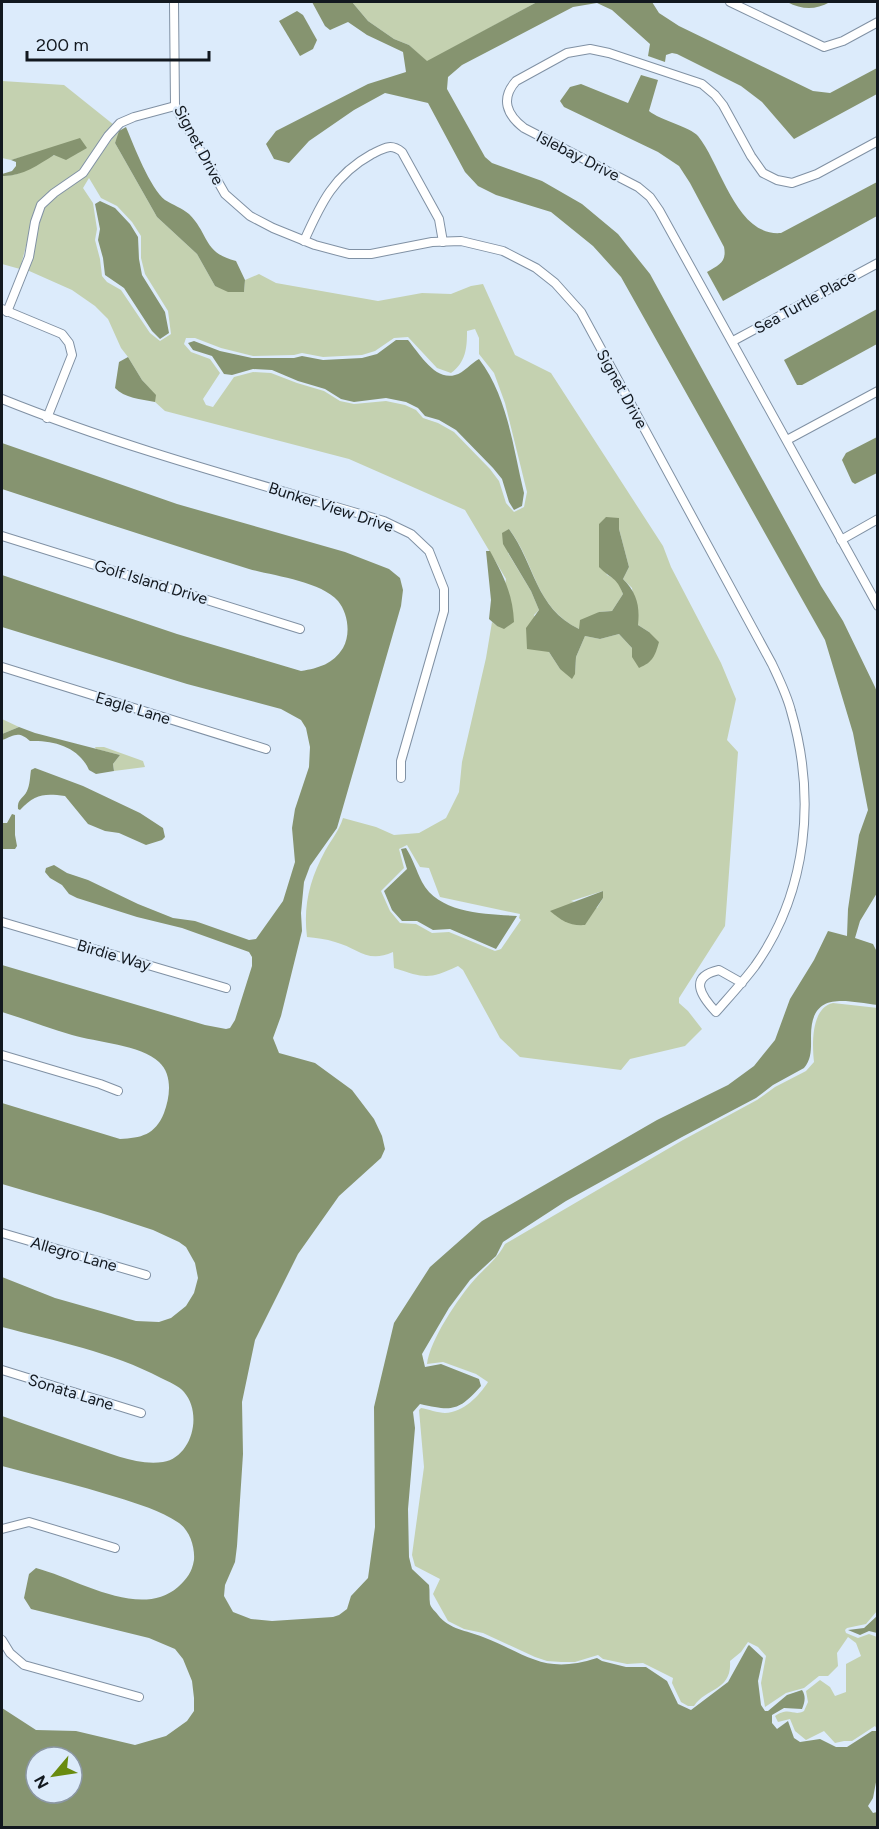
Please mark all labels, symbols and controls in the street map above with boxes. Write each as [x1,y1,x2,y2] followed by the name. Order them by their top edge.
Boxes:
[27,24,208,62] scale bar
[36,34,89,56] text: 200 m
[170,102,228,188] street label: Signet Drive
[533,127,623,185] street label: Islebay Drive
[751,266,860,338] street label: Sea Turtle Place
[592,346,652,432] street label: Signet Drive
[266,478,396,536] street label: Bunker View Drive
[92,556,210,608] street label: Golf Island Drive
[93,688,173,728] street label: Eagle Lane
[75,935,154,975] street label: Birdie Way
[29,1233,120,1275] street label: Allegro Lane
[26,1370,116,1414] street label: Sonata Lane
[24,1745,84,1805] north arrow
[30,1772,53,1792] text: N

